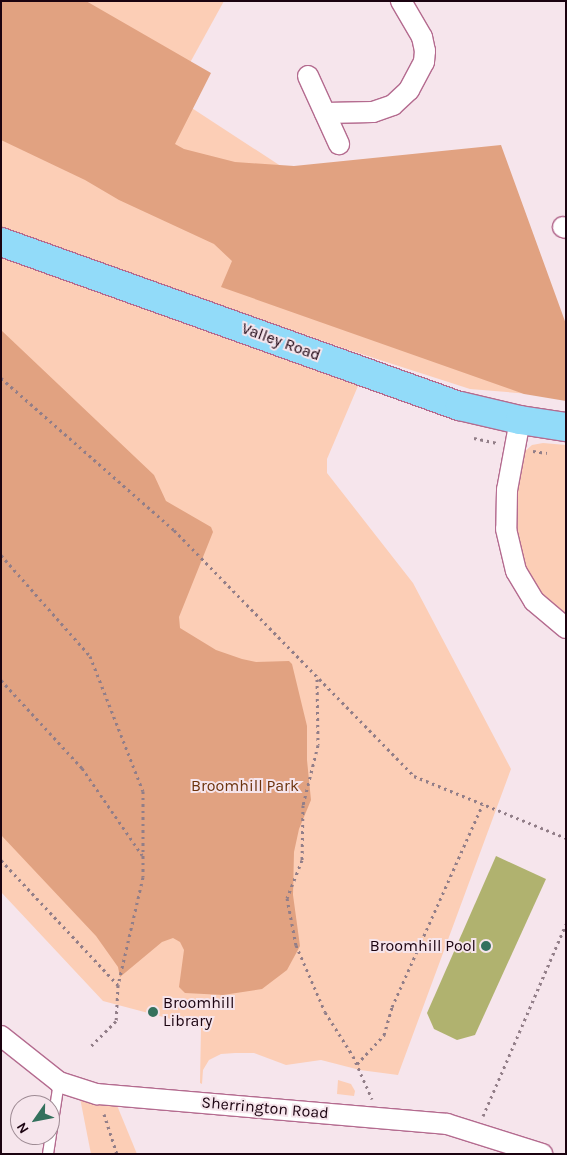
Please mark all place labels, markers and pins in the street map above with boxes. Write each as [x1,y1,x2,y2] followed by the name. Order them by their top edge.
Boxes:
[370,936,476,956] place label: Broomhill Pool
[480,940,492,952] marker: Broomhill Pool
[163,993,235,1031] place label: Broomhill Library
[147,1006,159,1018] marker: Broomhill Library

